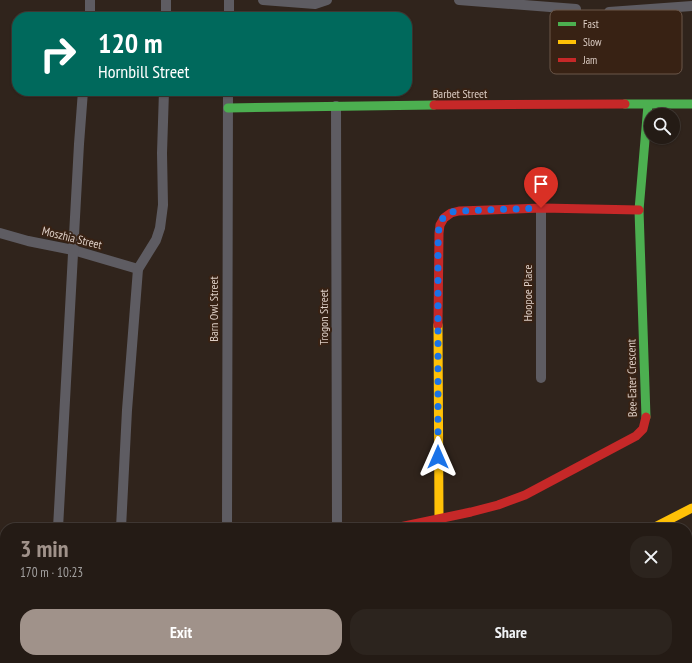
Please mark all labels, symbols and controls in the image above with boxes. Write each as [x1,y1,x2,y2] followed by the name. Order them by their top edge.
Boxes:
[550,10,682,74] legend
[583,17,599,31] text: Fast
[98,24,162,61] text: 120 m
[32,28,84,80] icon: right
[583,35,602,49] text: Slow
[582,53,597,67] text: Jam
[98,60,189,83] text: Hornbill Street
[433,86,488,101] street label: Barbet Street
[644,108,680,144] map controls
[644,108,680,144] button: search
[524,167,558,208] pin
[530,173,552,195] icon: arrive
[41,223,104,252] street label: Moszhia Street
[520,265,535,321] street label: Hoopoe Place
[206,276,221,342] street label: Barn Owl Street
[316,288,331,345] street label: Trogon Street
[623,338,640,417] street label: Bee-Eater Crescent
[417,436,459,478] position arrow
[20,533,68,564] text: 3 min
[630,536,672,578] button: close
[20,564,83,581] text: 170 m · 10:23
[20,609,342,655] button: Exit
[350,609,672,655] button: Share

